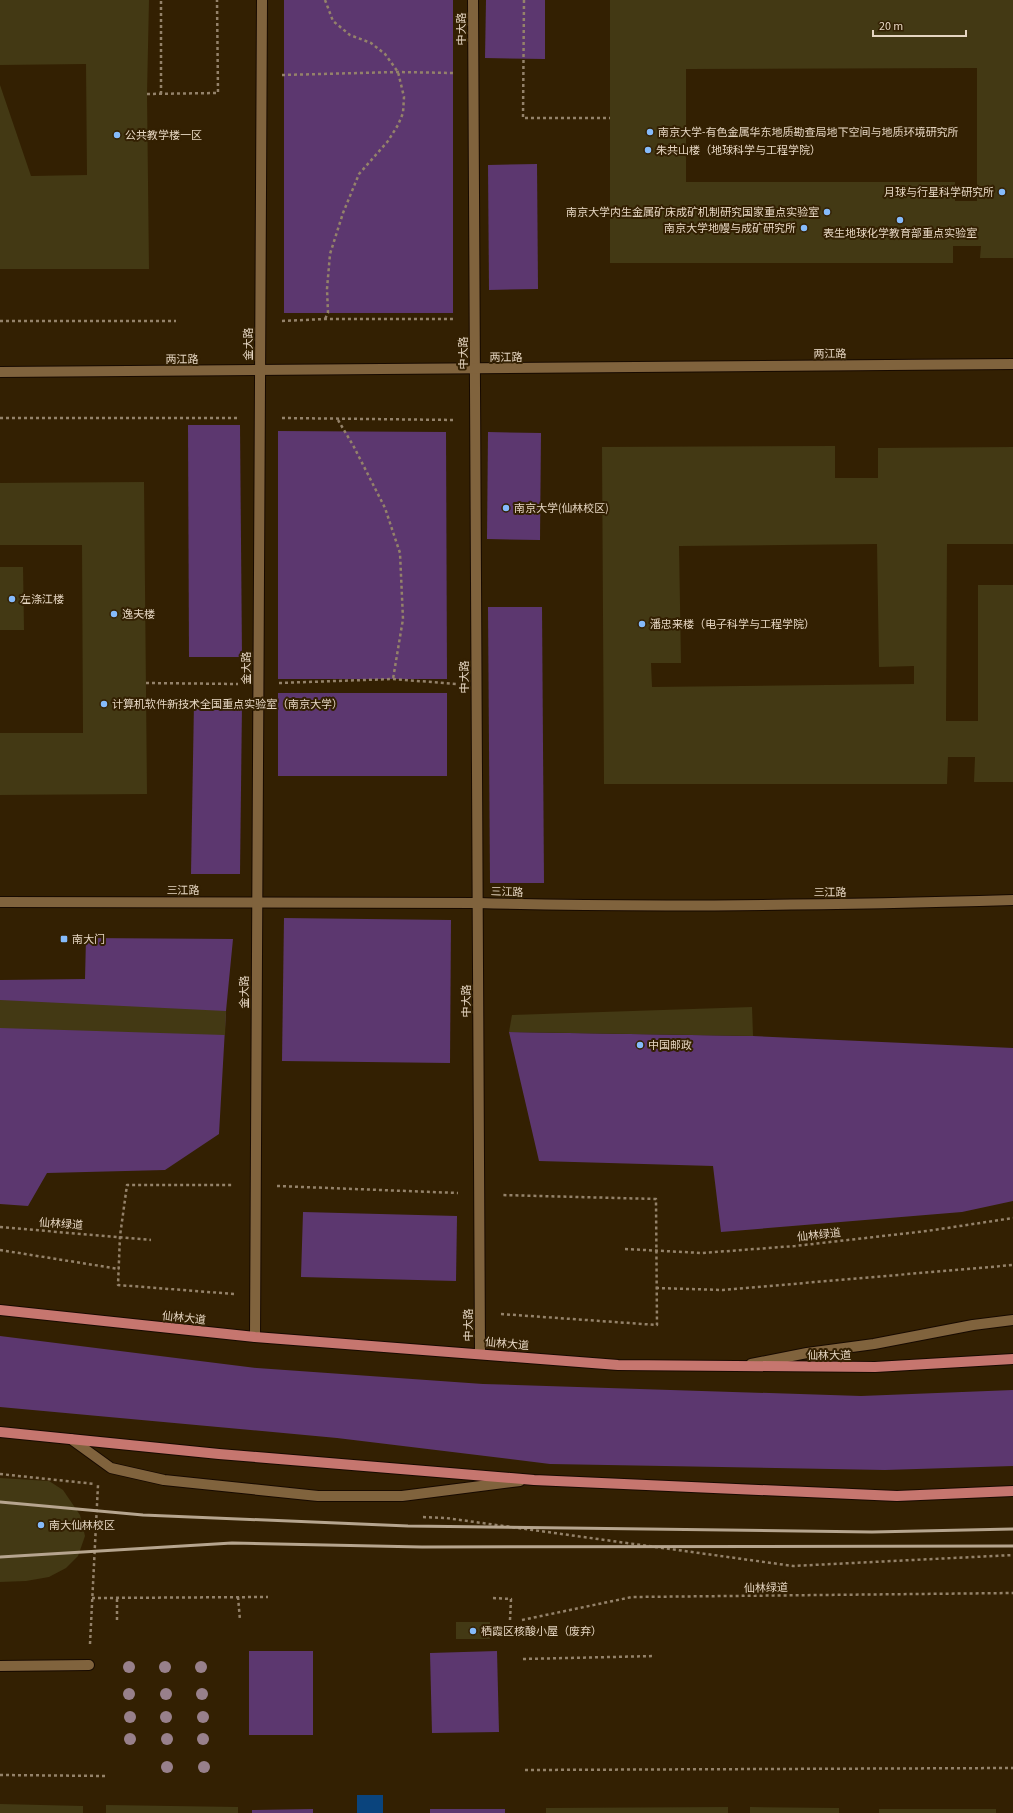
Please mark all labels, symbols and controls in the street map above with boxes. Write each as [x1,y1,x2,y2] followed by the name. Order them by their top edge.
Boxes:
[873,12,966,38] scale bar
[454,13,469,46] street label: 中大路
[879,18,903,35] text: 20 m
[658,125,958,140] place label: 南京大学-有色金属华东地质勘查局地下空间与地质环境研究所
[645,127,655,137] marker: 南京大学-有色金属华东地质勘查局地下空间与地质环境研究所
[125,128,202,143] place label: 公共教学楼一区
[112,130,122,140] marker: 公共教学楼一区
[656,143,821,158] place label: 朱共山楼（地球科学与工程学院）
[643,145,653,155] marker: 朱共山楼（地球科学与工程学院）
[884,185,994,200] place label: 月球与行星科学研究所
[997,187,1007,197] marker: 月球与行星科学研究所
[566,205,819,220] place label: 南京大学内生金属矿床成矿机制研究国家重点实验室
[822,207,832,217] marker: 南京大学内生金属矿床成矿机制研究国家重点实验室
[895,215,905,225] marker: 表生地球化学教育部重点实验室
[664,221,796,236] place label: 南京大学地幔与成矿研究所
[799,223,809,233] marker: 南京大学地幔与成矿研究所
[823,226,977,241] place label: 表生地球化学教育部重点实验室
[241,328,256,361] street label: 金大路
[456,337,471,370] street label: 中大路
[813,346,847,362] street label: 两江路
[490,350,523,365] street label: 两江路
[166,352,199,367] street label: 两江路
[514,501,609,516] place label: 南京大学(仙林校区)
[501,503,511,513] marker: 南京大学(仙林校区)
[20,592,64,607] place label: 左涤江楼
[7,594,17,604] marker: 左涤江楼
[122,607,155,622] place label: 逸夫楼
[109,609,119,619] marker: 逸夫楼
[650,617,815,632] place label: 潘忠来楼（电子科学与工程学院）
[637,619,647,629] marker: 潘忠来楼（电子科学与工程学院）
[239,652,254,685] street label: 金大路
[457,661,472,694] street label: 中大路
[112,697,343,712] place label: 计算机软件新技术全国重点实验室（南京大学）
[99,699,109,709] marker: 计算机软件新技术全国重点实验室（南京大学）
[167,883,200,898] street label: 三江路
[490,884,524,900] street label: 三江路
[814,885,847,900] street label: 三江路
[72,932,105,947] place label: 南大门
[59,934,69,944] marker: 南大门
[237,976,252,1009] street label: 金大路
[459,985,474,1018] street label: 中大路
[648,1038,692,1053] place label: 中国邮政
[635,1040,645,1050] marker: 中国邮政
[39,1215,83,1233] street label: 仙林绿道
[796,1225,842,1245] street label: 仙林绿道
[161,1308,207,1328] street label: 仙林大道
[461,1309,476,1342] street label: 中大路
[484,1335,530,1353] street label: 仙林大道
[807,1348,851,1363] street label: 仙林大道
[49,1518,115,1533] place label: 南大仙林校区
[36,1520,46,1530] marker: 南大仙林校区
[744,1580,788,1596] street label: 仙林绿道
[481,1624,602,1639] place label: 栖霞区核酸小屋（废弃）
[468,1626,478,1636] marker: 栖霞区核酸小屋（废弃）

